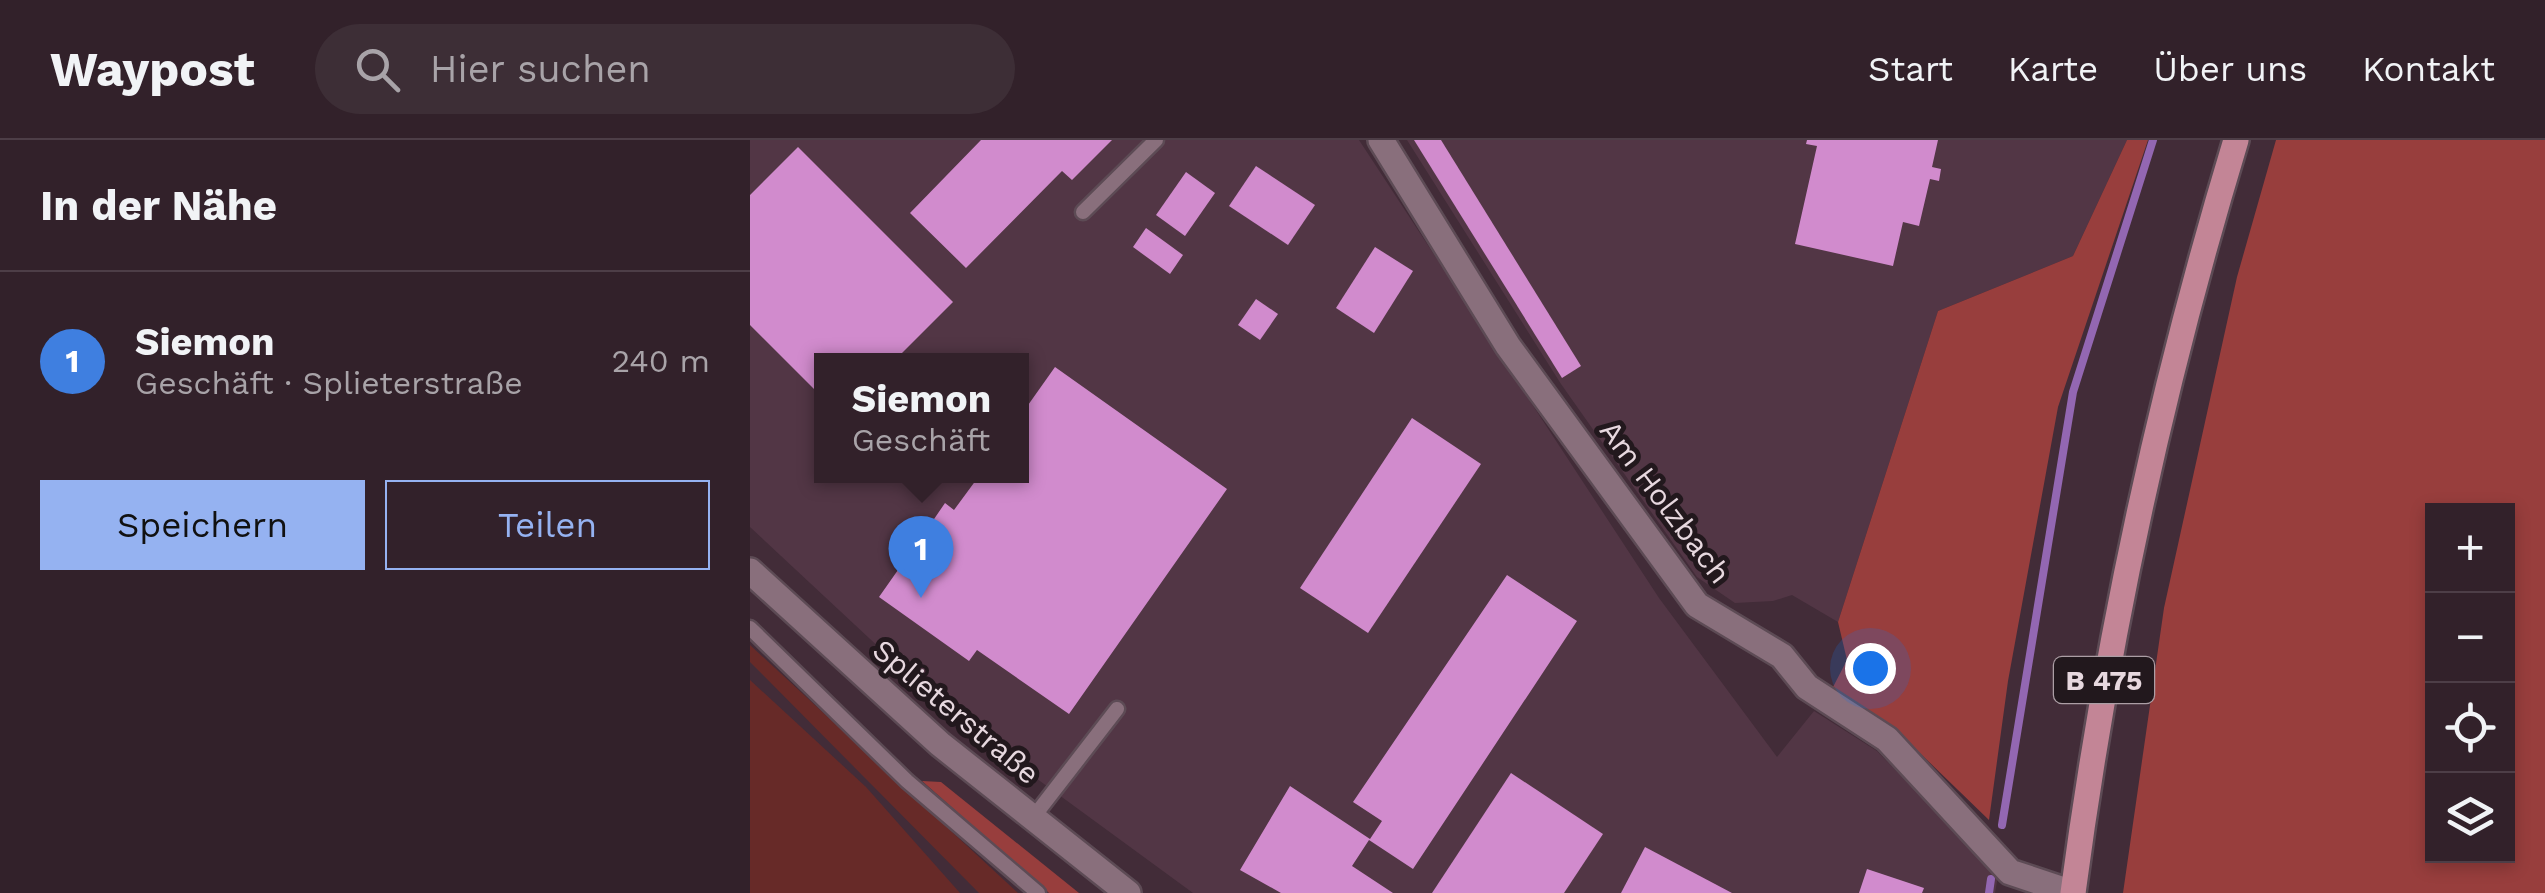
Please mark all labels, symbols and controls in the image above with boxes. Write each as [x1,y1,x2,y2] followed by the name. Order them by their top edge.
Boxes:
[315,24,1015,114] search box
[50,41,255,98] text: Waypost
[350,42,405,97] icon: search
[430,47,651,91] text: Hier suchen
[1868,48,1953,90] text: Start
[2008,48,2098,90] text: Karte
[2153,48,2307,90] text: Über uns
[2362,48,2495,90] text: Kontakt
[40,181,277,230] text: In der Nähe
[135,320,275,364] text: Siemon
[66,342,79,380] text: 1
[611,342,710,380] text: 240 m
[814,353,1029,483] popup
[135,364,523,402] text: Geschäft · Splieterstraße
[852,377,991,421] text: Siemon
[1593,413,1738,590] street label: Am Holzbach
[852,421,990,459] text: Geschäft
[40,480,365,570] button: Speichern
[385,480,710,570] button: Teilen
[2425,503,2515,863] map controls
[2425,503,2515,593] button: +
[888,516,954,598] pin: 1
[2425,593,2515,683] button: −
[866,632,1047,791] street label: Splieterstraße
[1845,643,1896,694] your location
[2054,657,2154,703] road number: B 475
[2425,683,2515,773] button: locate
[2425,773,2515,863] button: layers

